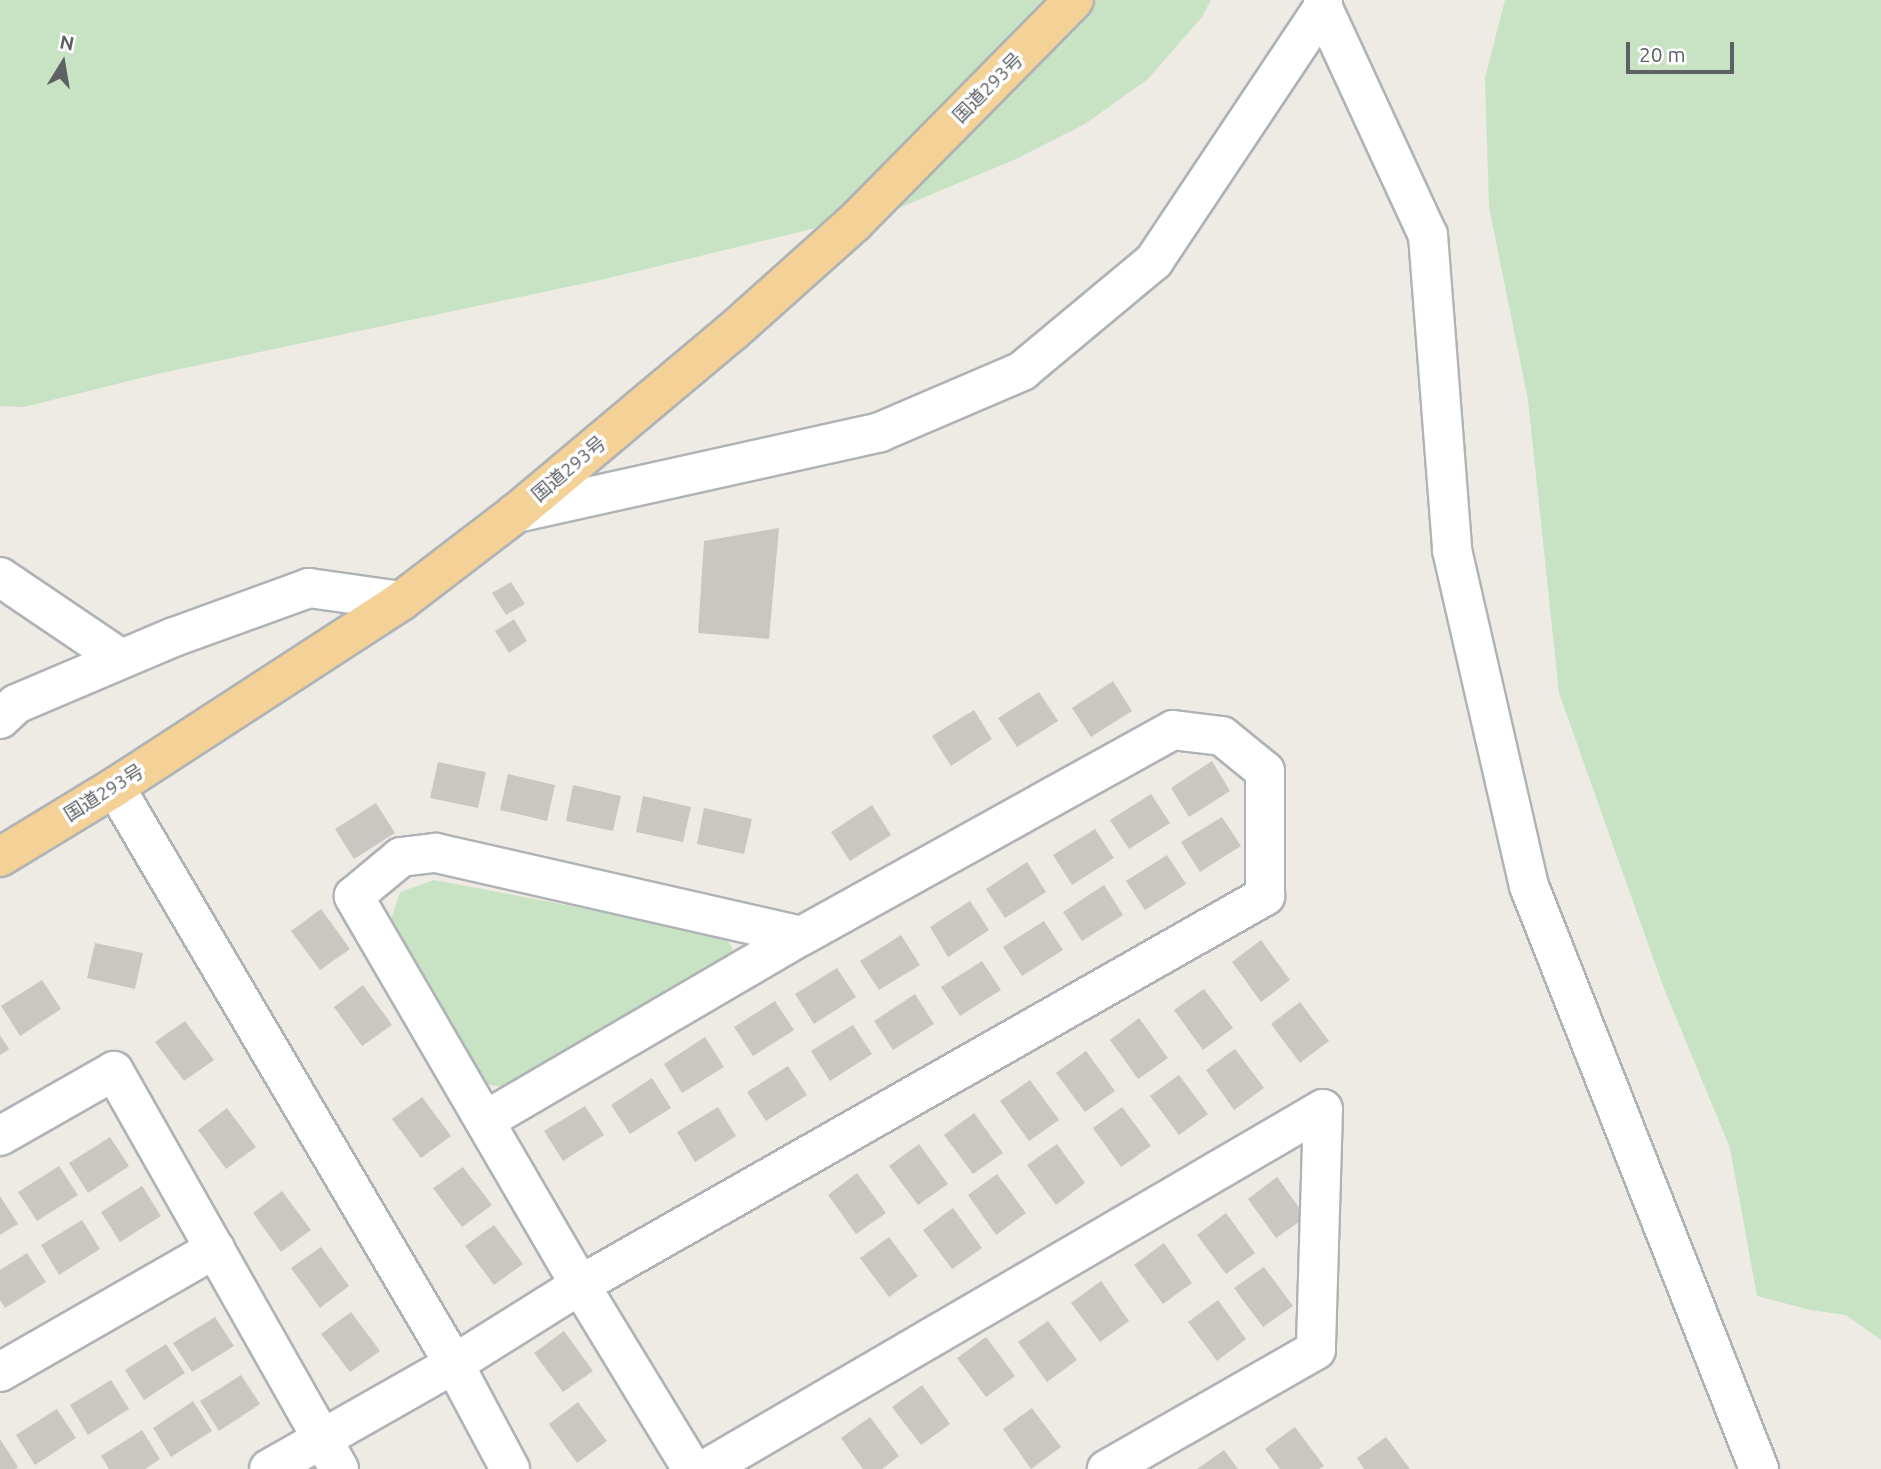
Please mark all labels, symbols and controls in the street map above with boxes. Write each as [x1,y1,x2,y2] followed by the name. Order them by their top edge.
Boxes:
[28,28,98,98] north arrow
[1629,28,1738,72] scale bar
[58,30,76,55] text: N
[1639,42,1686,66] text: 20 m
[948,48,1028,128] street label: 国道293号
[528,432,610,506] street label: 国道293号
[60,760,148,826] street label: 国道293号

